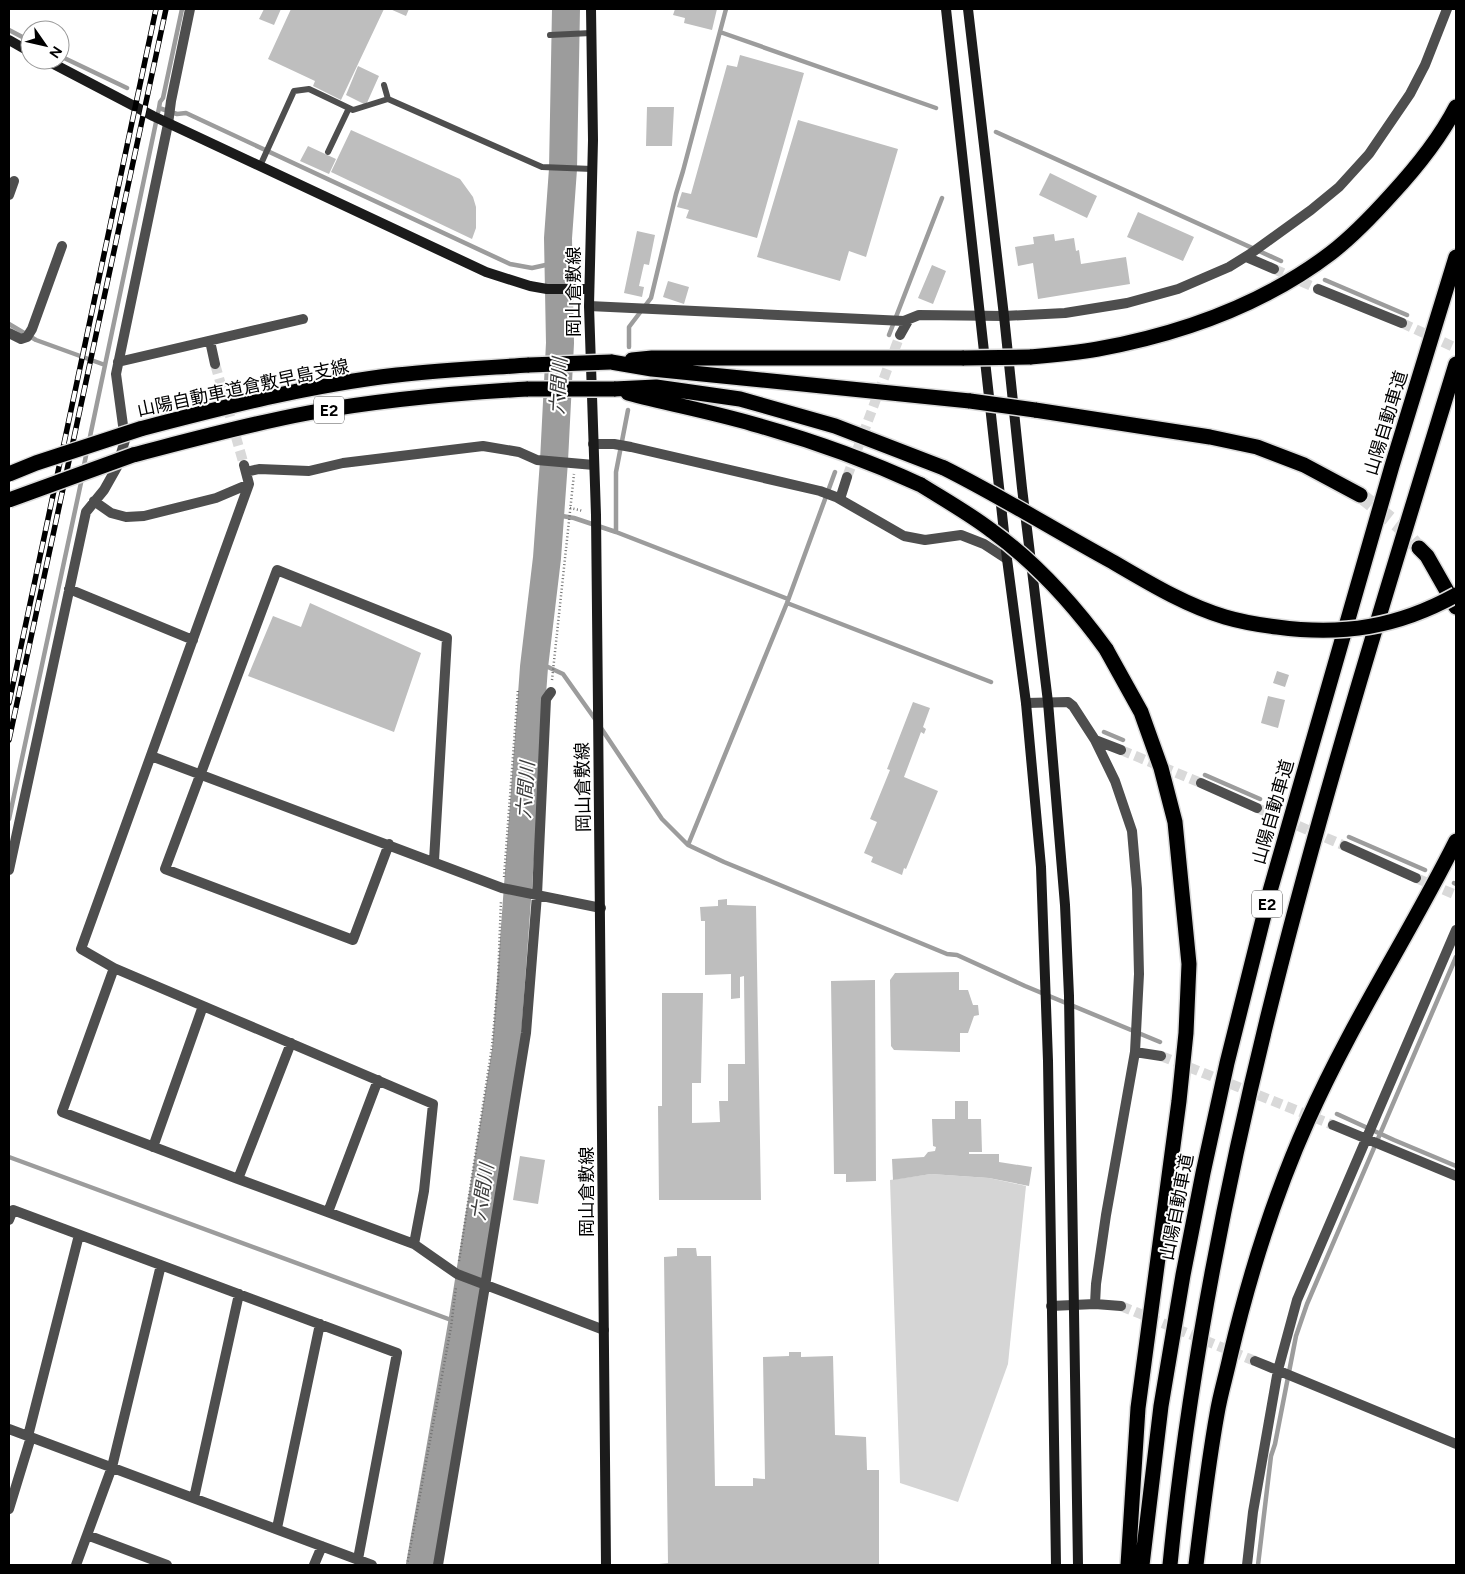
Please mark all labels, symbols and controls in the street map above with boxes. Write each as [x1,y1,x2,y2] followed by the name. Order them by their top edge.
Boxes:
[20,20,70,70] north arrow
[45,43,65,61] text: N
[563,247,585,337] street label: 岡山倉敷線
[135,355,351,421] street label: 山陽自動車道倉敷早島支線
[546,355,572,415] water label: 六間川
[1360,368,1412,478] street label: 山陽自動車道
[314,396,344,424] road number: E2
[571,742,595,832] street label: 岡山倉敷線
[1248,757,1298,867] street label: 山陽自動車道
[512,759,539,819] water label: 六間川
[1252,891,1282,918] road number: E2
[576,1147,598,1237] street label: 岡山倉敷線
[1156,1152,1198,1262] street label: 山陽自動車道
[467,1160,499,1222] water label: 六間川

